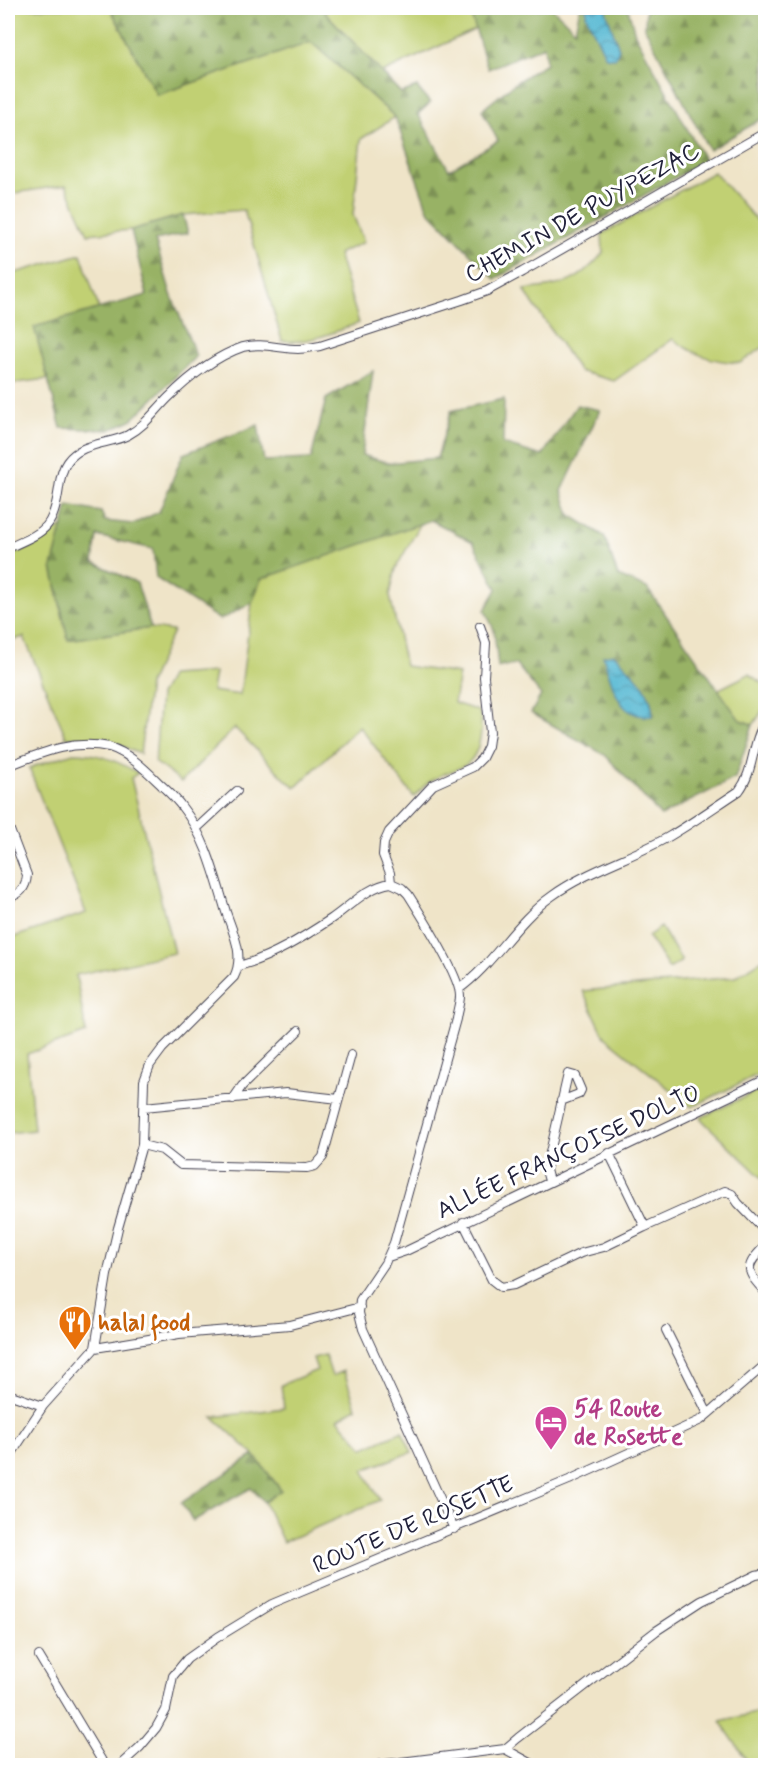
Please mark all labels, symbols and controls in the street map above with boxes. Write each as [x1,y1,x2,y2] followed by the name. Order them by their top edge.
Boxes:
[460,136,706,291] street label: CHEMIN DE PUYPEZAC
[431,1076,705,1227] street label: ALLÉE FRANÇOISE DOLTO
[57,1304,93,1351] restaurant icon: halal food
[98,1308,190,1341] place label: halal food
[574,1394,683,1453] place label: 54 Route de Rosette
[533,1404,569,1451] hotel icon: 54 Route de Rosette
[308,1469,519,1582] street label: ROUTE DE ROSETTE

